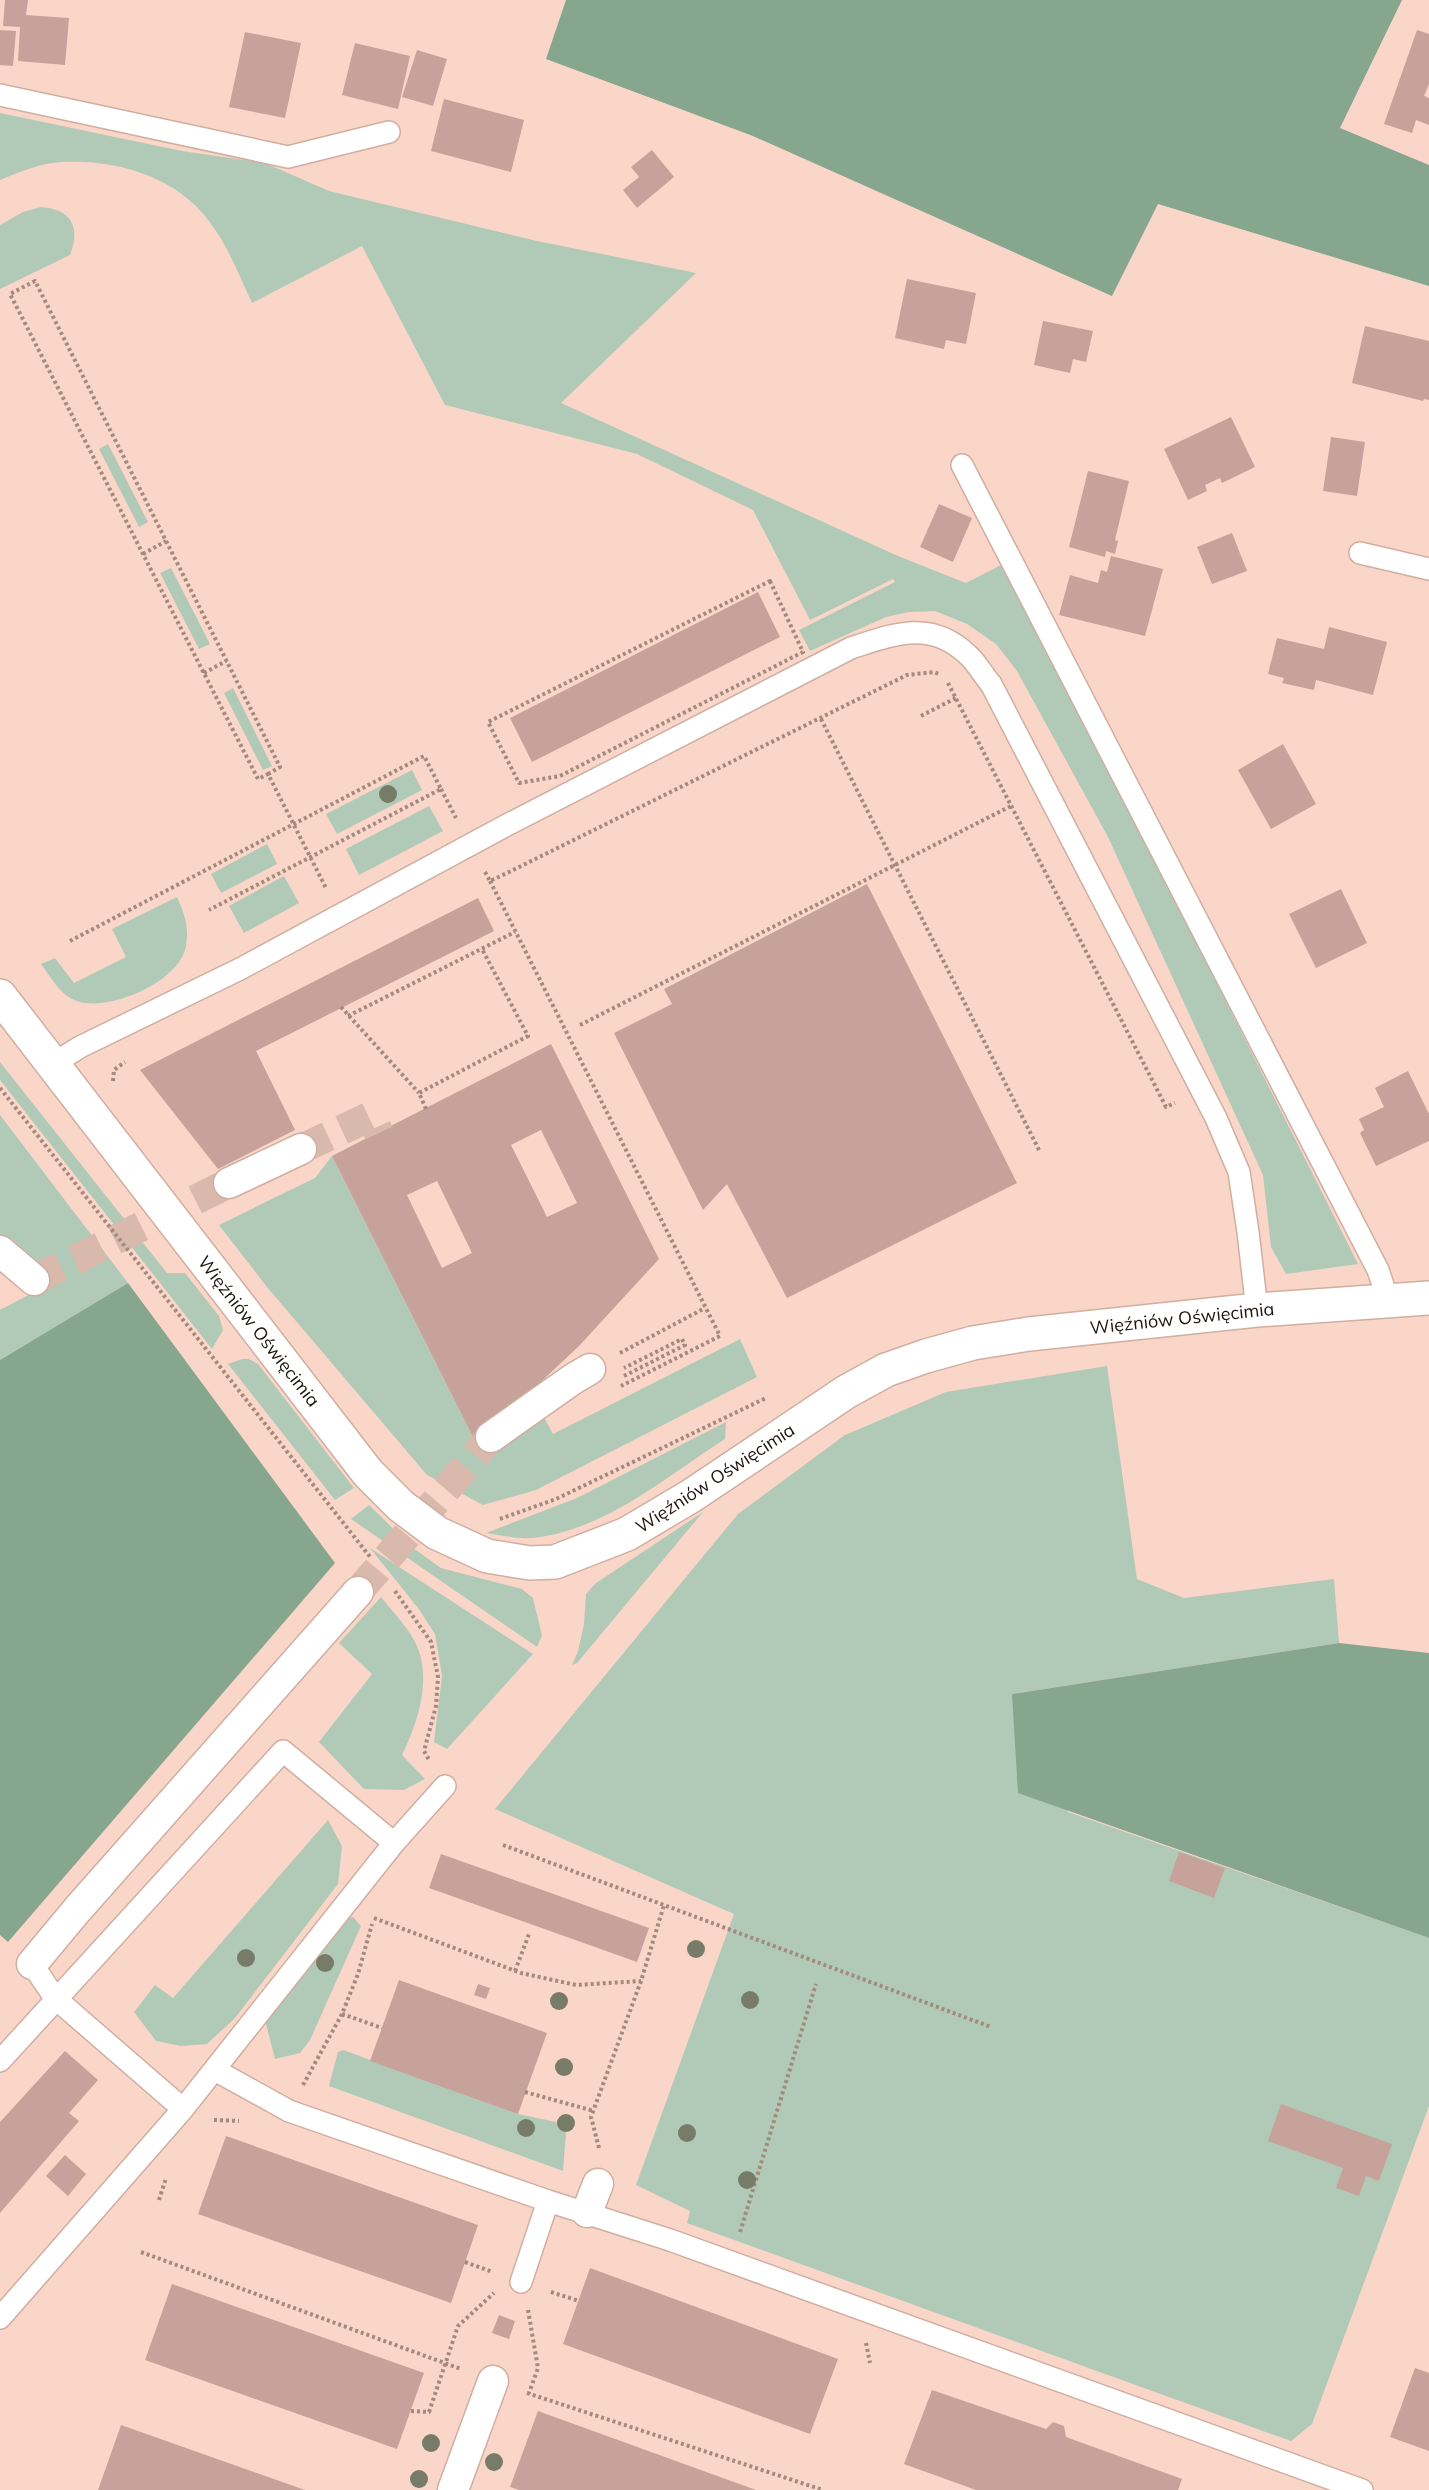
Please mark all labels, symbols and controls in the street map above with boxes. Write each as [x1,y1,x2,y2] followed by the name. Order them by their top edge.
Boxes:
[193,1251,325,1411] street label: Więźniów Oświęcimia
[1089,1297,1275,1339] street label: Więźniów Oświęcimia
[631,1418,799,1538] street label: Więźniów Oświęcimia

